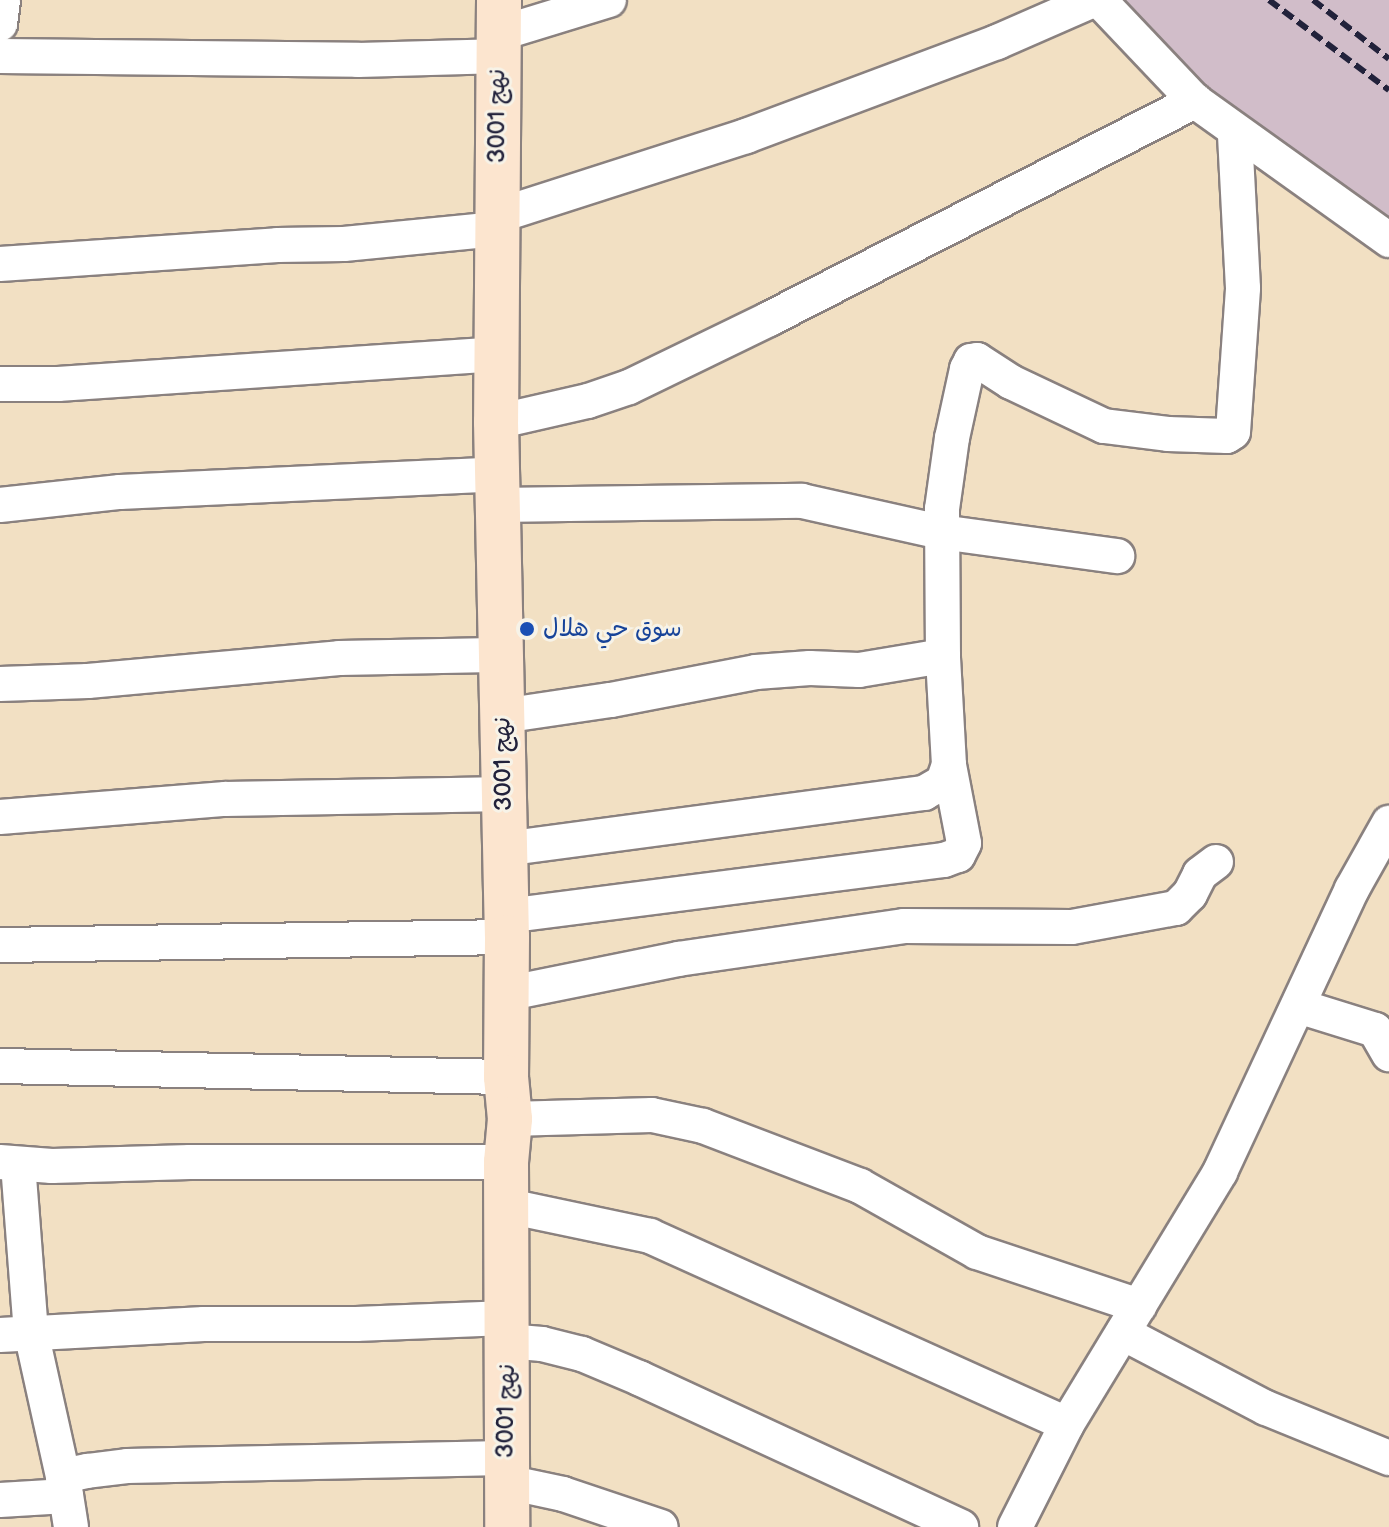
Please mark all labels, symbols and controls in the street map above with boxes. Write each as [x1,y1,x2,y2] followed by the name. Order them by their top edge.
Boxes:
[483,69,511,163] street label: نهج 3001
[543,615,682,643] place label: سوق حي هلال
[518,620,536,638] marker: سوق حي هلال
[488,717,518,811] street label: نهج 3001
[491,1364,521,1458] street label: نهج 3001

